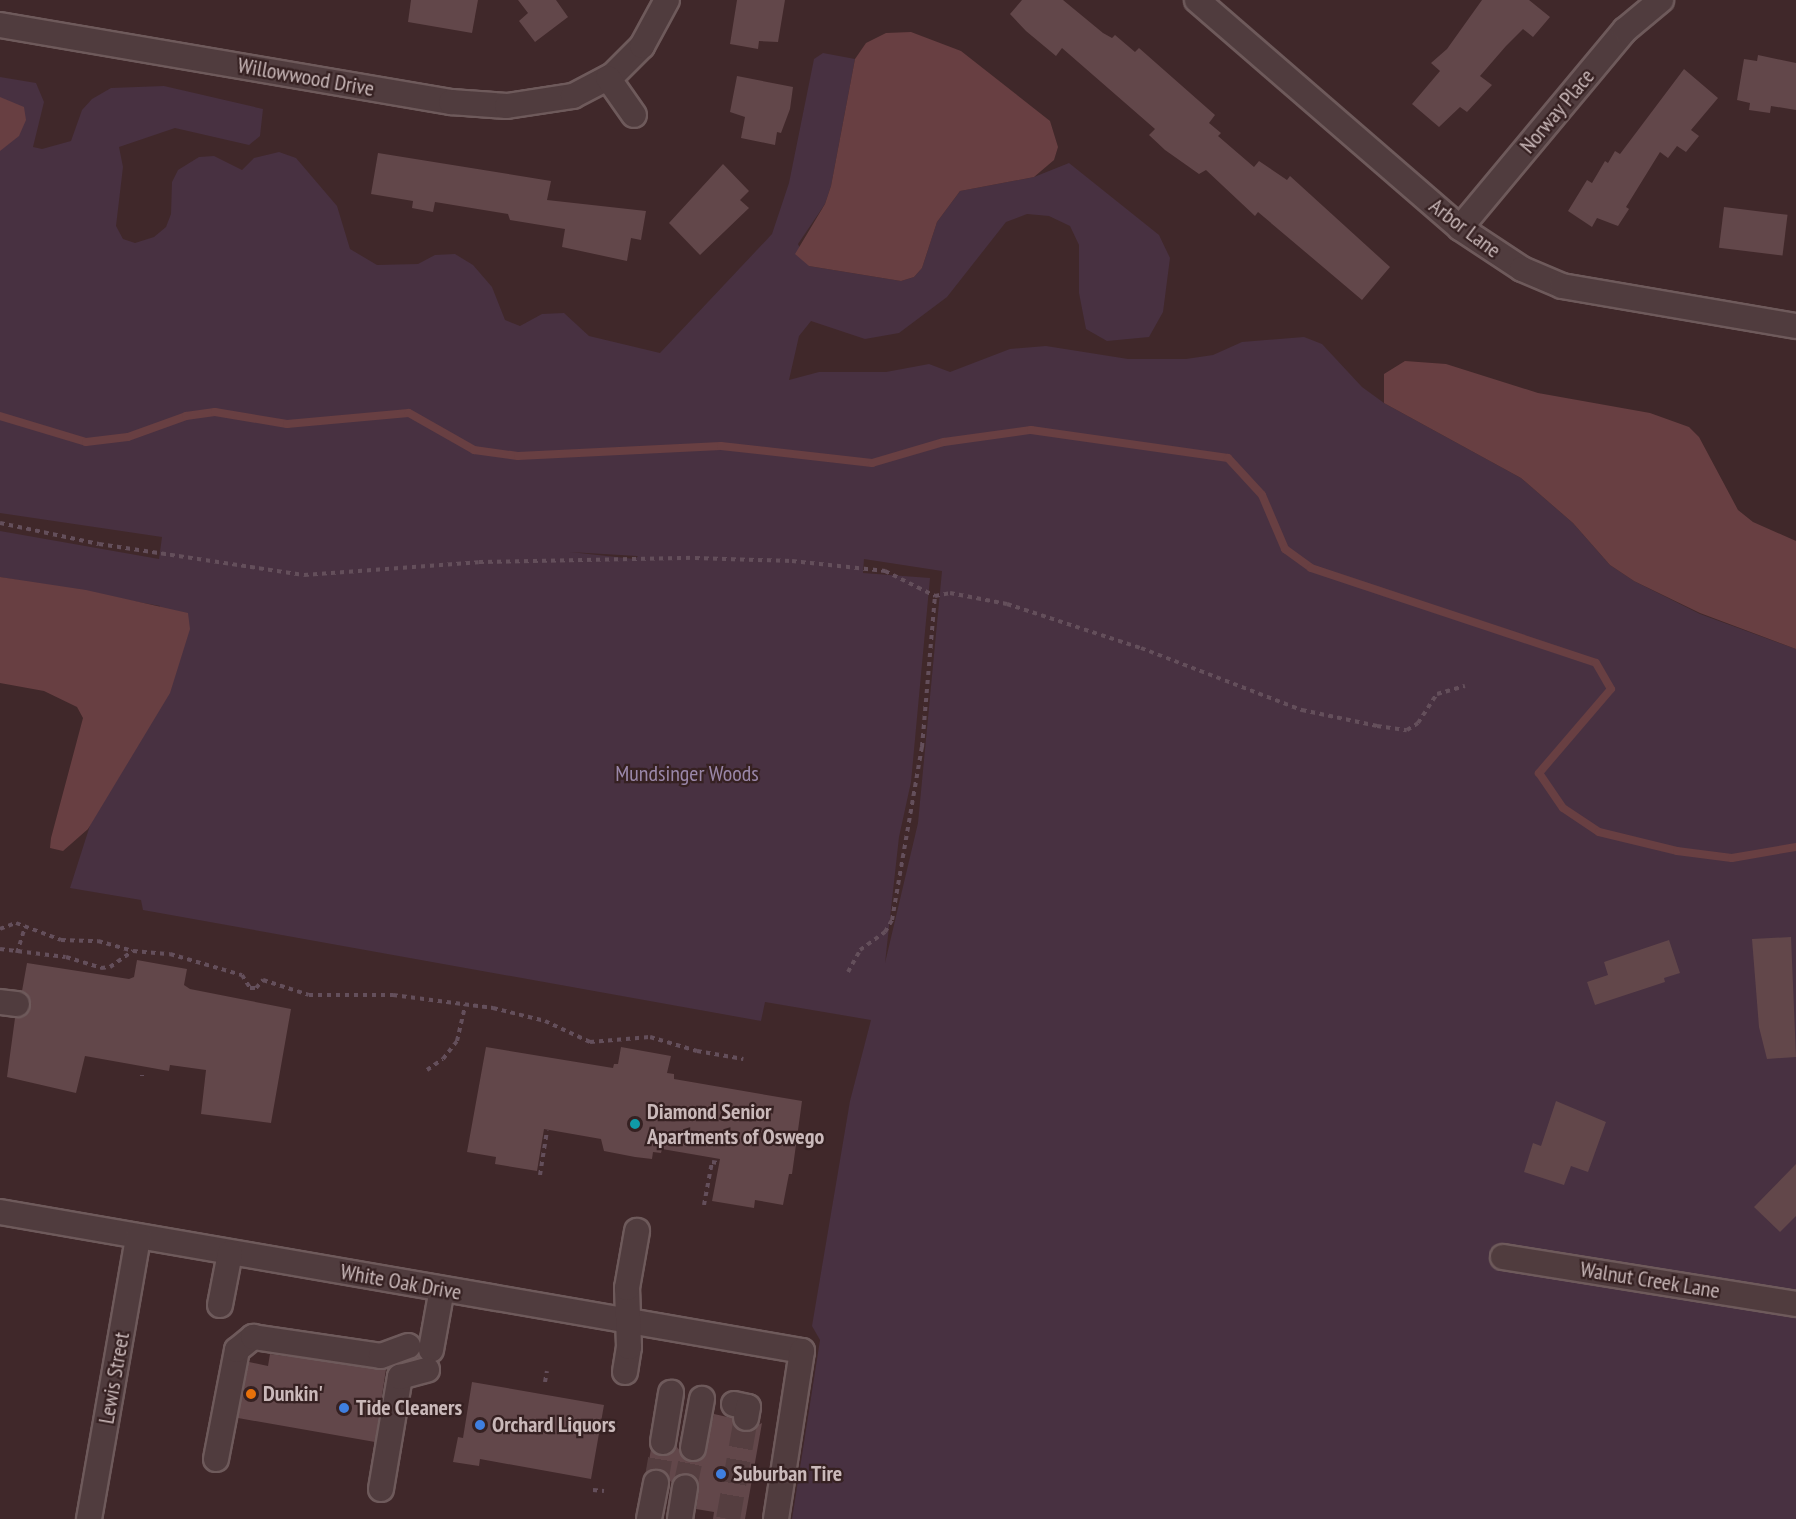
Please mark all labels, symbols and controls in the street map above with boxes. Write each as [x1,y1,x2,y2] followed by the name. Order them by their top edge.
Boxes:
[236,52,376,102] street label: Willowwood Drive
[1514,63,1600,159] street label: Norway Place
[1424,193,1506,263] street label: Arbor Lane
[615,761,759,787] park label: Mundsinger Woods
[647,1098,825,1150] place label: Diamond Senior Apartments of Oswego
[628,1117,642,1131] marker: Diamond Senior Apartments of Oswego
[1578,1256,1722,1304] street label: Walnut Creek Lane
[338,1258,464,1306] street label: White Oak Drive
[93,1330,135,1426] street label: Lewis Street
[263,1381,323,1407] place label: Dunkin'
[244,1387,258,1401] marker: Dunkin'
[356,1395,462,1421] place label: Tide Cleaners
[337,1401,351,1415] marker: Tide Cleaners
[492,1412,616,1438] place label: Orchard Liquors
[473,1418,487,1432] marker: Orchard Liquors
[733,1461,843,1487] place label: Suburban Tire
[714,1467,728,1481] marker: Suburban Tire

